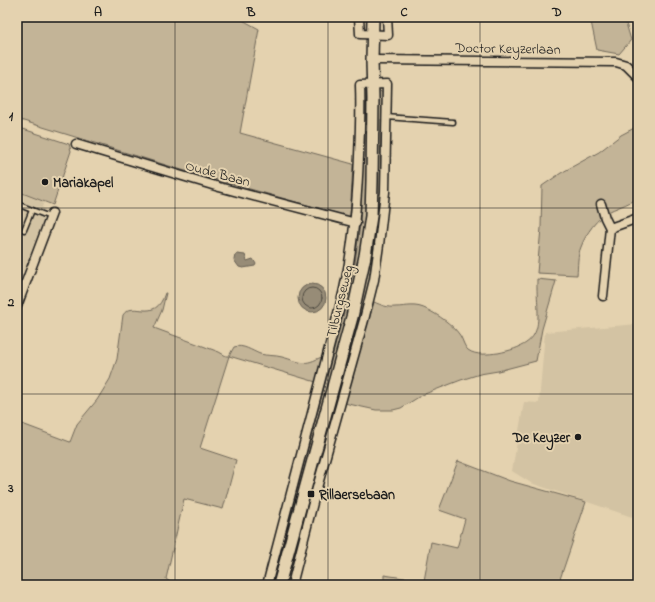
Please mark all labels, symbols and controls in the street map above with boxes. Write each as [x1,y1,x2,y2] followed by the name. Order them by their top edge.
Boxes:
[94,3,102,22] text: A
[246,3,256,22] text: B
[400,3,408,22] text: C
[551,3,562,22] text: D
[454,38,561,62] street label: Doctor Keyzerlaan
[9,107,14,126] text: 1
[183,156,252,193] street label: Oude Baan
[53,173,114,194] place label: Mariakapel
[40,177,50,187] marker: Mariakapel
[321,263,361,340] street label: Tilburgseweg
[7,293,15,312] text: 2
[512,428,571,451] place label: De Keyzer
[573,432,583,442] marker: De Keyzer
[7,479,14,498] text: 3
[318,485,395,506] place label: Rillaersebaan
[306,489,316,499] marker: Rillaersebaan

